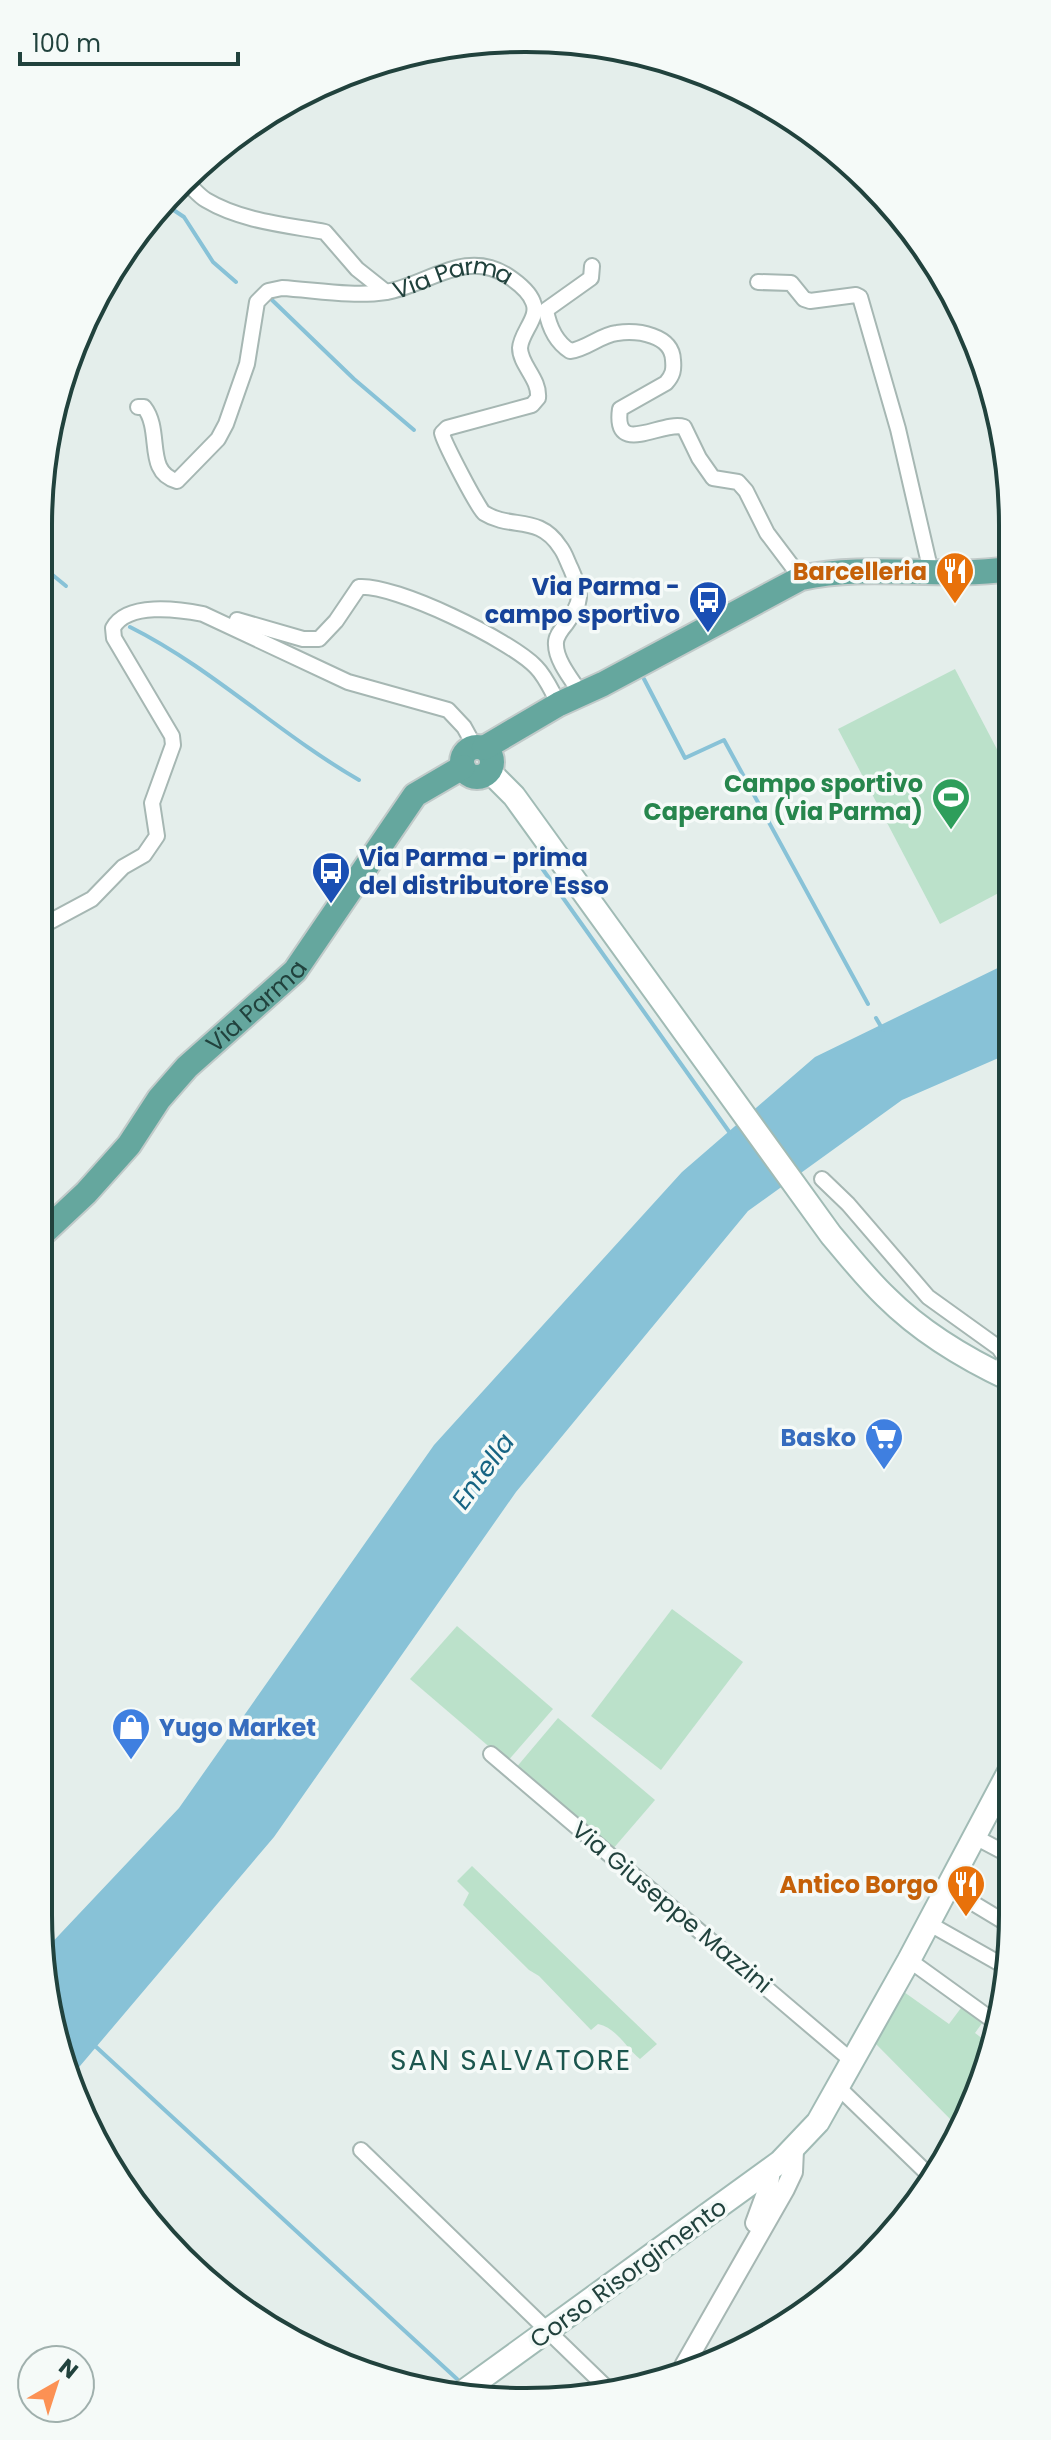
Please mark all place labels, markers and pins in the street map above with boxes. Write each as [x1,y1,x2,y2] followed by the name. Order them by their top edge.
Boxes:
[934,550,976,605] restaurant icon: Barcelleria
[793,555,927,588] place label: Barcelleria
[485,570,680,631] place label: Via Parma - campo sportivo
[687,579,729,634] bus stop icon: Via Parma - campo sportivo
[644,767,923,828] place label: Campo sportivo Caperana (via Parma)
[930,776,972,831] sports icon: Campo sportivo Caperana (via Parma)
[359,841,609,902] place label: Via Parma - prima del distributore Esso
[310,850,352,905] bus stop icon: Via Parma - prima del distributore Esso
[863,1416,905,1471] supermarket icon: Basko
[780,1421,856,1454] place label: Basko
[110,1706,152,1761] shop icon: Yugo Market
[159,1711,316,1744] place label: Yugo Market
[945,1863,987,1918] restaurant icon: Antico Borgo
[779,1868,938,1901] place label: Antico Borgo

